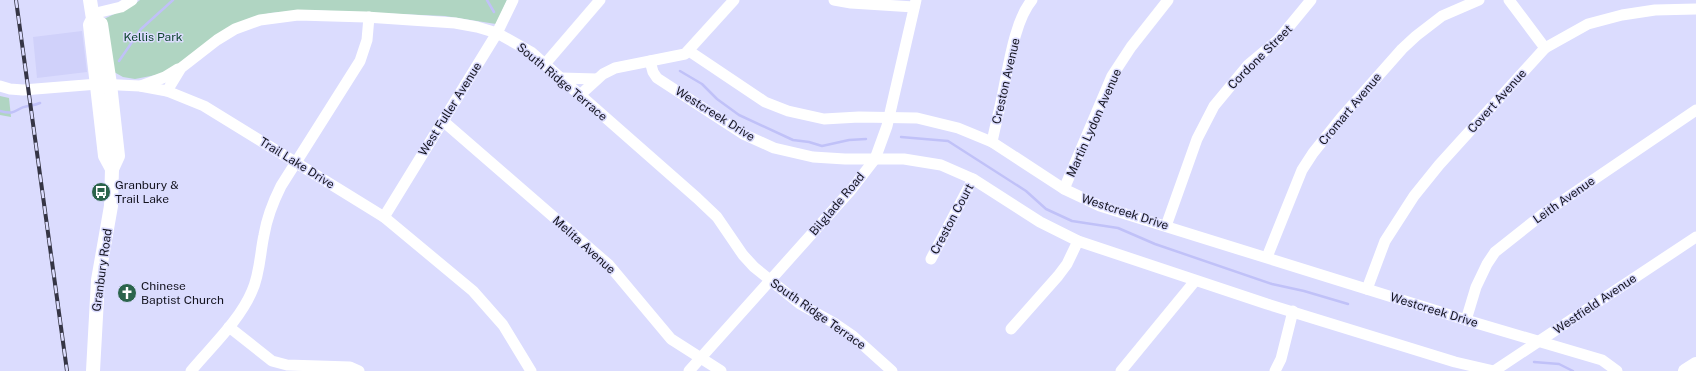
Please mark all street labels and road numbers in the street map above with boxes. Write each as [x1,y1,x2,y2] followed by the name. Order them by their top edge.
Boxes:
[1225,22,1295,92] street label: Cordone Street
[989,36,1023,125] street label: Creston Avenue
[514,40,610,124] street label: South Ridge Terrace
[416,59,485,158] street label: West Fuller Avenue
[1465,66,1529,136] street label: Covert Avenue
[1064,67,1124,179] street label: Martin Lydon Avenue
[1316,70,1384,148] street label: Cromart Avenue
[673,84,758,144] street label: Westcreek Drive
[257,134,337,192] street label: Trail Lake Drive
[807,170,867,238] street label: Bilglade Road
[1530,173,1598,226] street label: Leith Avenue
[928,181,977,257] street label: Creston Court
[1080,191,1171,233] street label: Westcreek Drive
[550,213,618,277] street label: Melita Avenue
[89,228,115,312] street label: Granbury Road
[1551,271,1639,337] street label: Westfield Avenue
[767,276,869,352] street label: South Ridge Terrace
[1388,290,1480,330] street label: Westcreek Drive

